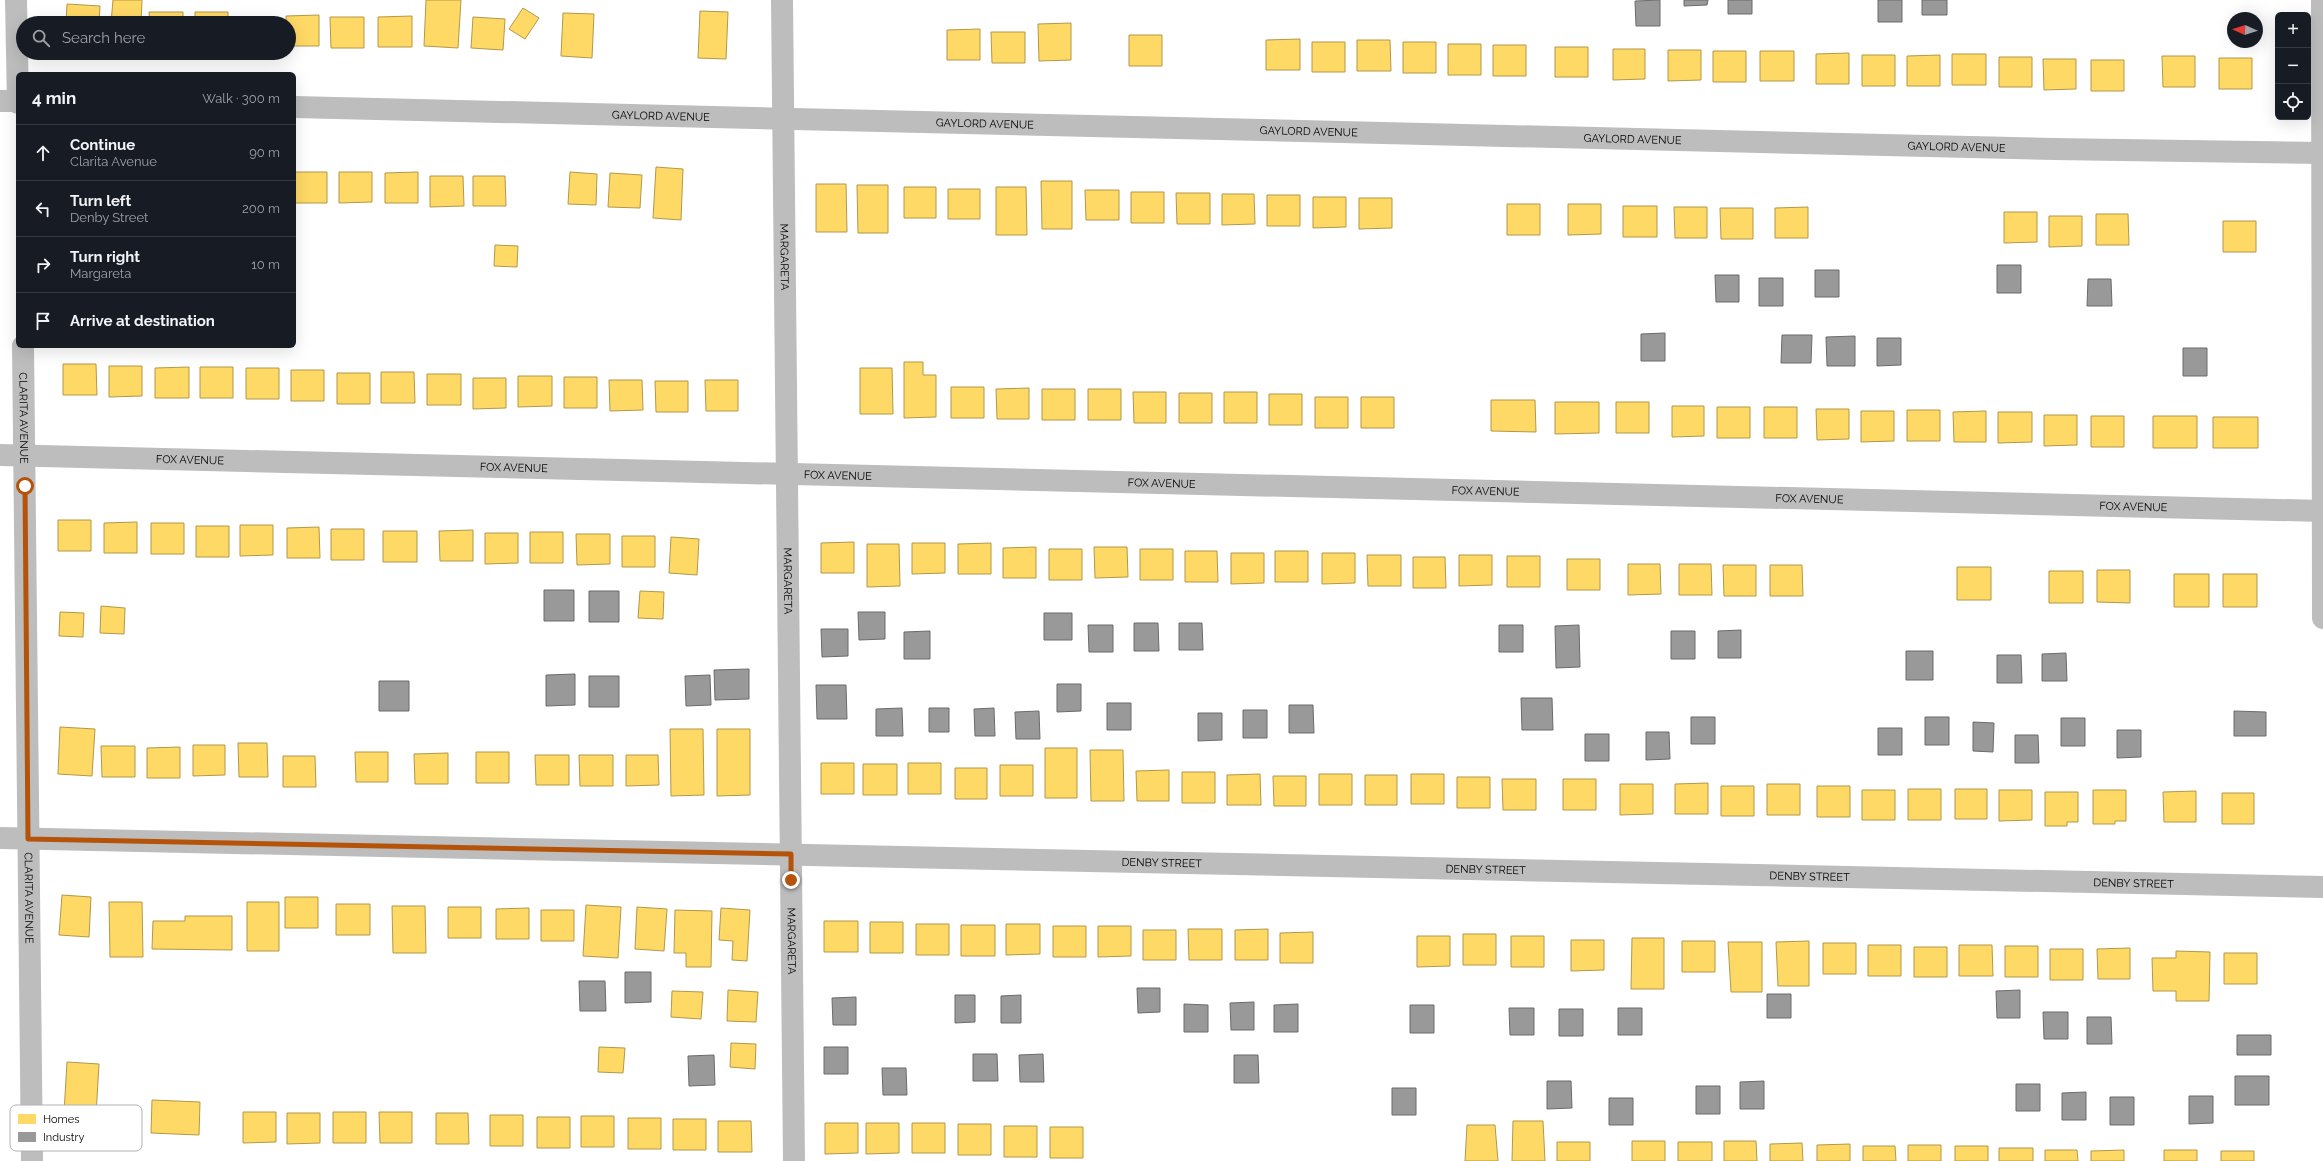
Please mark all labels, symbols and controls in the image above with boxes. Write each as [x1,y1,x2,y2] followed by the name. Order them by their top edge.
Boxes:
[2227,12,2263,48] north arrow
[2275,12,2311,120] map controls
[2275,12,2311,48] button: +
[16,16,296,60] search box
[30,27,52,49] icon: search
[62,29,145,47] text: Search here
[2275,48,2311,84] button: −
[2275,84,2311,120] button: locate
[32,88,76,108] text: 4 min
[202,91,280,106] text: Walk · 300 m
[612,109,710,124] street label: GAYLORD AVENUE
[936,116,1034,132] street label: GAYLORD AVENUE
[1260,124,1358,139] street label: GAYLORD AVENUE
[1583,132,1682,147] street label: GAYLORD AVENUE
[70,136,135,154] text: Continue
[1907,140,2006,155] street label: GAYLORD AVENUE
[32,142,54,164] icon: ahead
[249,145,280,160] text: 90 m
[70,154,157,169] text: Clarita Avenue
[70,192,131,210] text: Turn left
[32,198,54,220] icon: left
[242,201,280,216] text: 200 m
[70,210,148,225] text: Denby Street
[777,223,791,291] street label: MARGARETA
[70,248,140,266] text: Turn right
[32,254,54,276] icon: right
[251,257,280,272] text: 10 m
[70,266,131,281] text: Margareta
[32,310,54,332] icon: arrive
[70,312,215,330] text: Arrive at destination
[16,372,30,464] street label: CLARITA AVENUE
[156,453,224,467] street label: FOX AVENUE
[480,461,548,475] street label: FOX AVENUE
[804,468,872,483] street label: FOX AVENUE
[1127,476,1196,491] street label: FOX AVENUE
[16,477,34,495] route start
[1451,484,1520,499] street label: FOX AVENUE
[1775,492,1844,506] street label: FOX AVENUE
[2099,500,2168,514] street label: FOX AVENUE
[781,547,794,615] street label: MARGARETA
[22,852,36,944] street label: CLARITA AVENUE
[1121,856,1202,870] street label: DENBY STREET
[1445,862,1526,877] street label: DENBY STREET
[1769,869,1850,884] street label: DENBY STREET
[782,871,800,889] route end
[2093,876,2174,891] street label: DENBY STREET
[784,907,798,975] street label: MARGARETA
[10,1105,142,1151] legend
[43,1113,79,1126] text: Homes
[43,1131,84,1144] text: Industry

